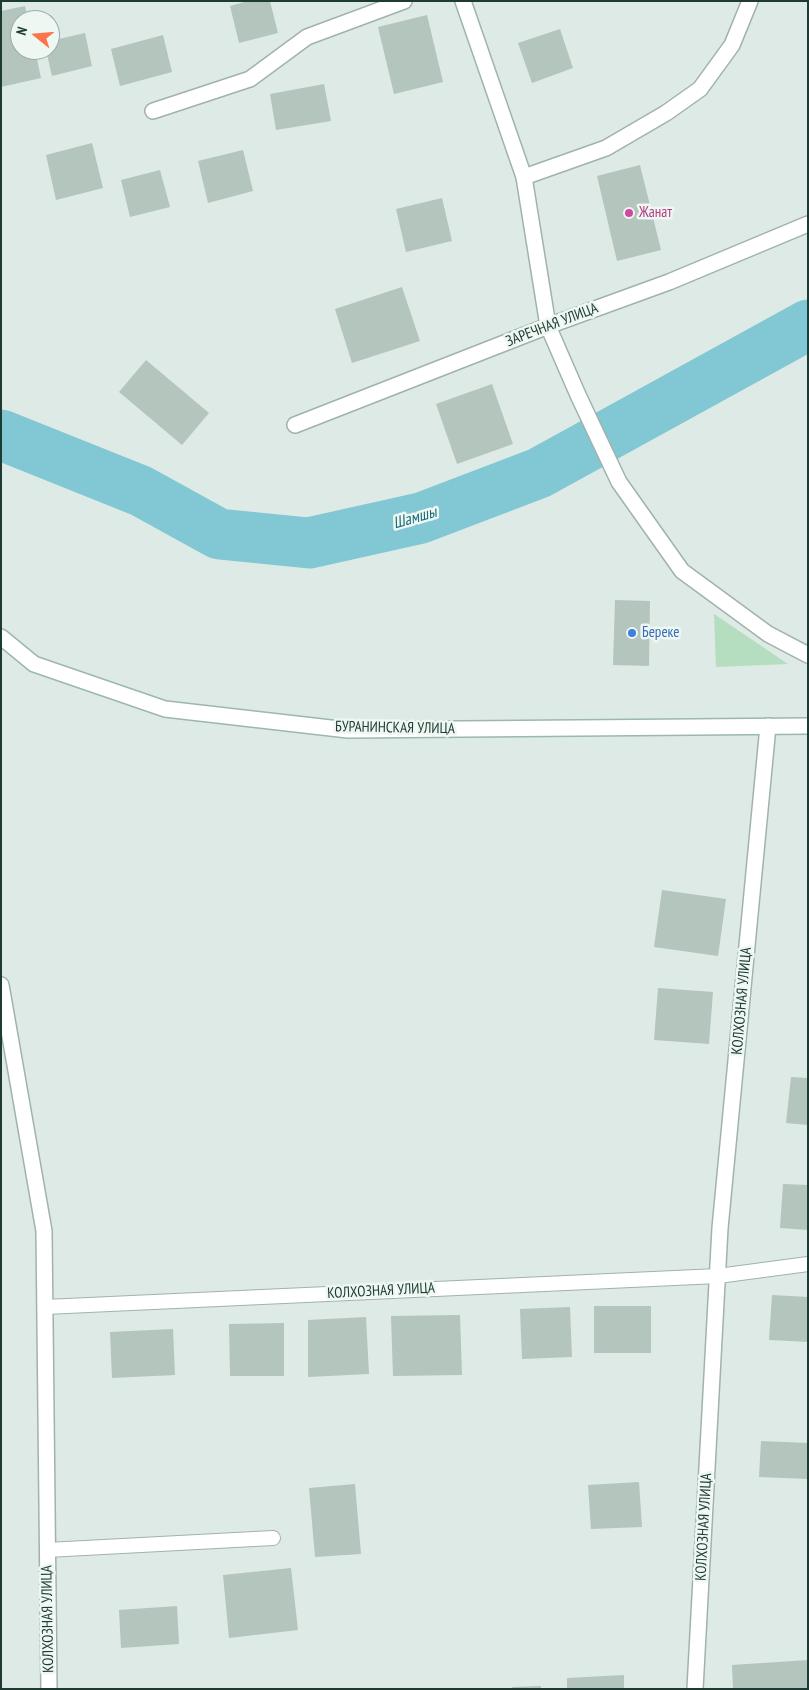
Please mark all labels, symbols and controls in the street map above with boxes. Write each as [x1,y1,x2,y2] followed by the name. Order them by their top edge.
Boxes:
[10,10,60,60] north arrow
[12,25,31,37] text: N
[639,204,672,222] place label: Жанат
[623,207,635,219] marker: Жанат
[504,299,600,351] street label: ЗАРЕЧНАЯ УЛИЦА
[391,503,439,533] water label: Шамшы
[642,624,679,642] place label: Береке
[626,627,638,639] marker: Береке
[335,718,455,738] street label: БУРАНИНСКАЯ УЛИЦА
[728,947,756,1055] street label: КОЛХОЗНАЯ УЛИЦА
[327,1279,435,1303] street label: КОЛХОЗНАЯ УЛИЦА
[692,1473,716,1581] street label: КОЛХОЗНАЯ УЛИЦА
[38,1565,58,1673] street label: КОЛХОЗНАЯ УЛИЦА

